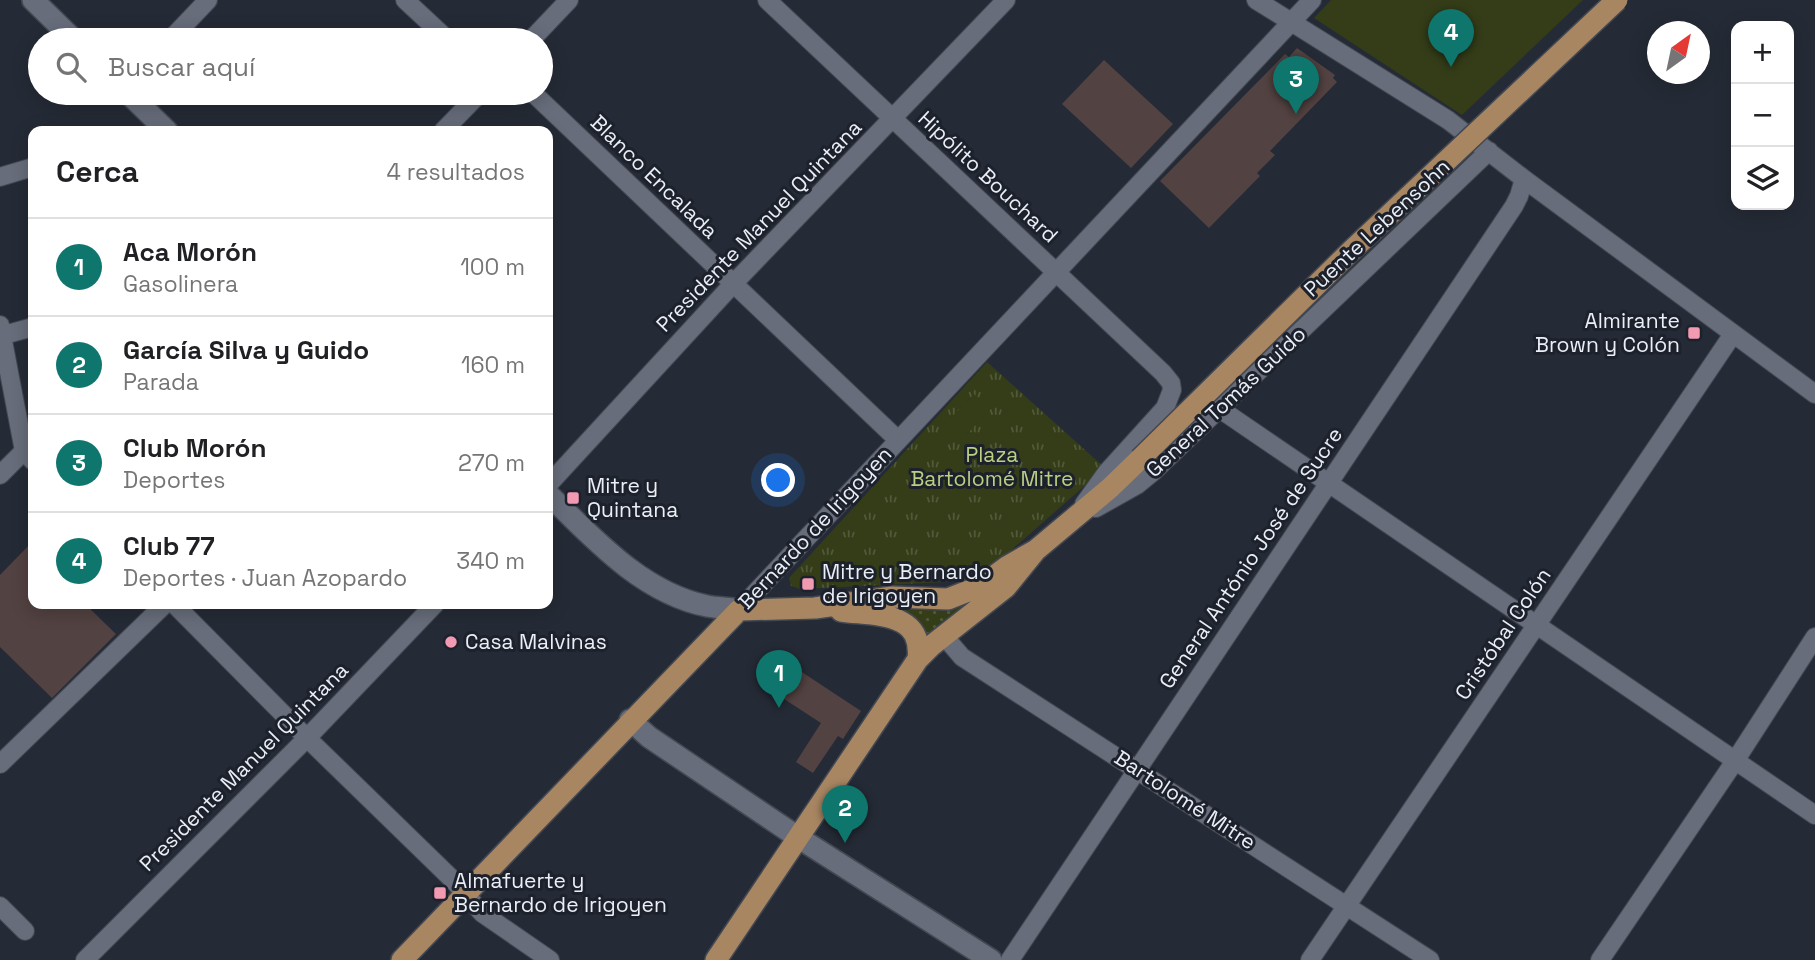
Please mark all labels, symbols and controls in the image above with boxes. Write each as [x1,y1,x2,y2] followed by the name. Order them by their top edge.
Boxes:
[1428,9,1474,67] pin: 4
[1647,21,1710,84] north arrow
[1731,21,1794,210] map controls
[1731,21,1794,84] button: +
[28,28,553,105] search box
[52,48,90,86] icon: search
[108,50,255,84] text: Buscar aquí
[1273,56,1319,114] pin: 3
[1731,84,1794,147] button: −
[913,105,1064,248] street label: Hipólito Bouchard
[585,109,724,244] street label: Blanco Encalada
[650,114,867,337] street label: Presidente Manuel Quintana
[1731,147,1794,210] button: layers
[56,152,139,191] text: Cerca
[1298,153,1455,302] street label: Puente Lebensohn
[386,157,525,187] text: 4 resultados
[123,235,257,269] text: Aca Morón
[74,252,84,282] text: 1
[460,252,525,282] text: 100 m
[123,269,238,299] text: Gasolinera
[1535,307,1680,358] place label: Almirante Brown y Colón
[1140,320,1311,483] street label: General Tomás Guido
[1686,325,1702,341] marker: Almirante Brown y Colón
[123,333,369,367] text: García Silva y Guido
[72,350,86,380] text: 2
[461,350,525,380] text: 160 m
[123,367,199,397] text: Parada
[1153,422,1348,693] street label: General António José de Sucre
[123,431,266,465] text: Club Morón
[732,441,897,615] street label: Bernardo de Irigoyen
[910,441,1074,492] park label: Plaza Bartolomé Mitre
[72,448,86,478] text: 3
[458,448,525,478] text: 270 m
[761,463,795,497] your location
[123,465,225,495] text: Deportes
[587,472,678,523] place label: Mitre y Quintana
[565,490,581,506] marker: Mitre y Quintana
[123,529,215,563] text: Club 77
[72,546,86,576] text: 4
[456,546,525,576] text: 340 m
[822,558,992,609] place label: Mitre y Bernardo de Irigoyen
[123,563,407,593] text: Deportes · Juan Azopardo
[1449,563,1557,705] street label: Cristóbal Colón
[800,576,816,592] marker: Mitre y Bernardo de Irigoyen
[465,628,607,655] place label: Casa Malvinas
[443,634,459,650] marker: Casa Malvinas
[756,650,802,708] pin: 1
[134,657,354,877] street label: Presidente Manuel Quintana
[1110,744,1261,855] street label: Bartolomé Mitre
[822,785,868,843] pin: 2
[454,867,667,918] place label: Almafuerte y Bernardo de Irigoyen
[432,885,448,901] marker: Almafuerte y Bernardo de Irigoyen

